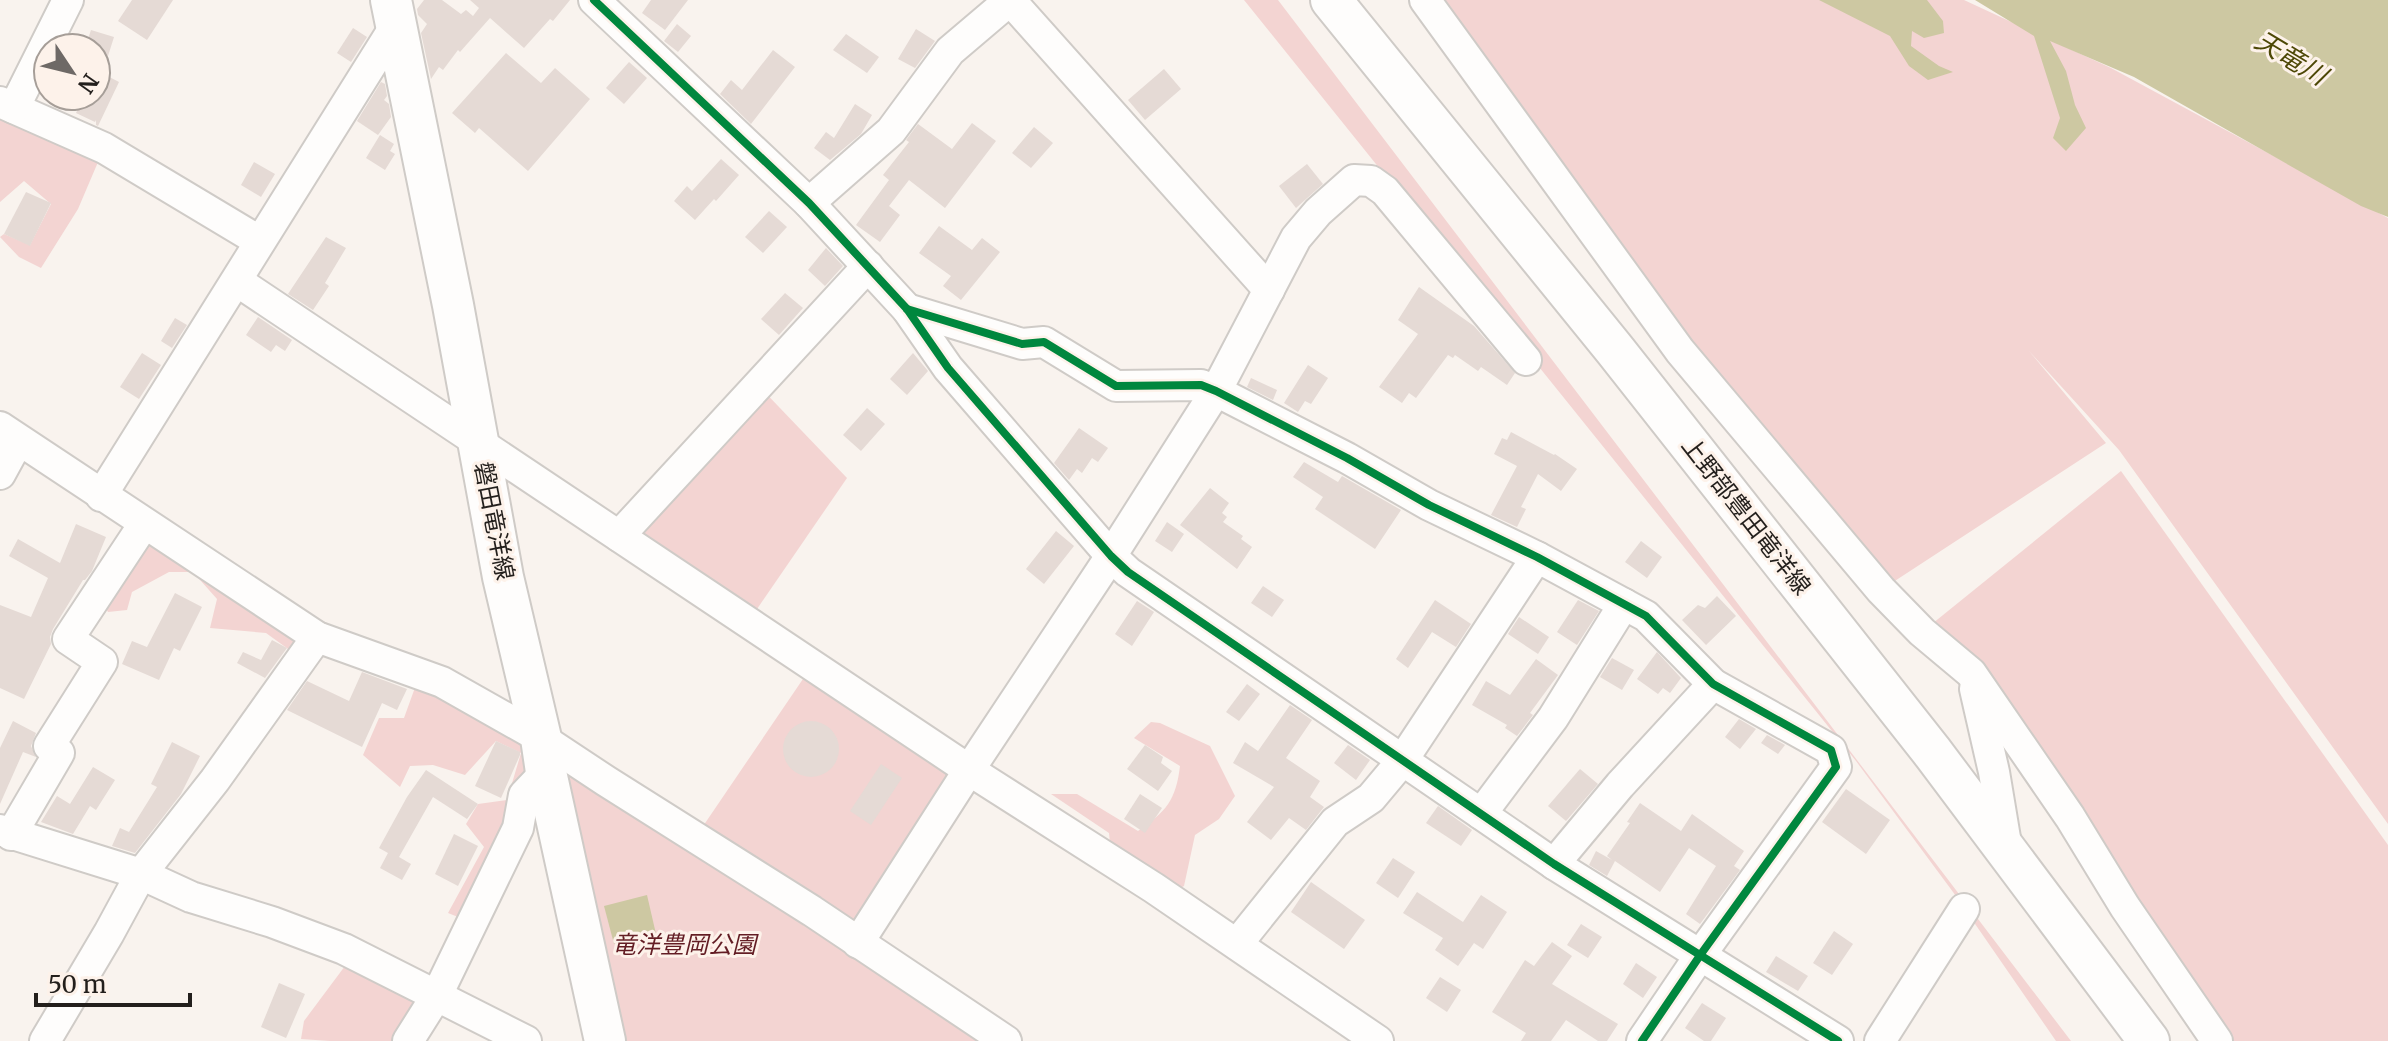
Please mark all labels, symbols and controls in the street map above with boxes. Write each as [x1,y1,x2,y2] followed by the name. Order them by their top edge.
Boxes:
[2249,23,2336,93] water label: 天竜川
[32,32,112,112] north arrow
[72,68,105,99] text: N
[1675,431,1818,601] street label: 上野部豊田竜洋線
[468,459,521,583] street label: 磐田竜洋線
[612,929,759,960] park label: 竜洋豊岡公園
[36,957,190,1007] scale bar
[48,969,107,1000] text: 50 m

